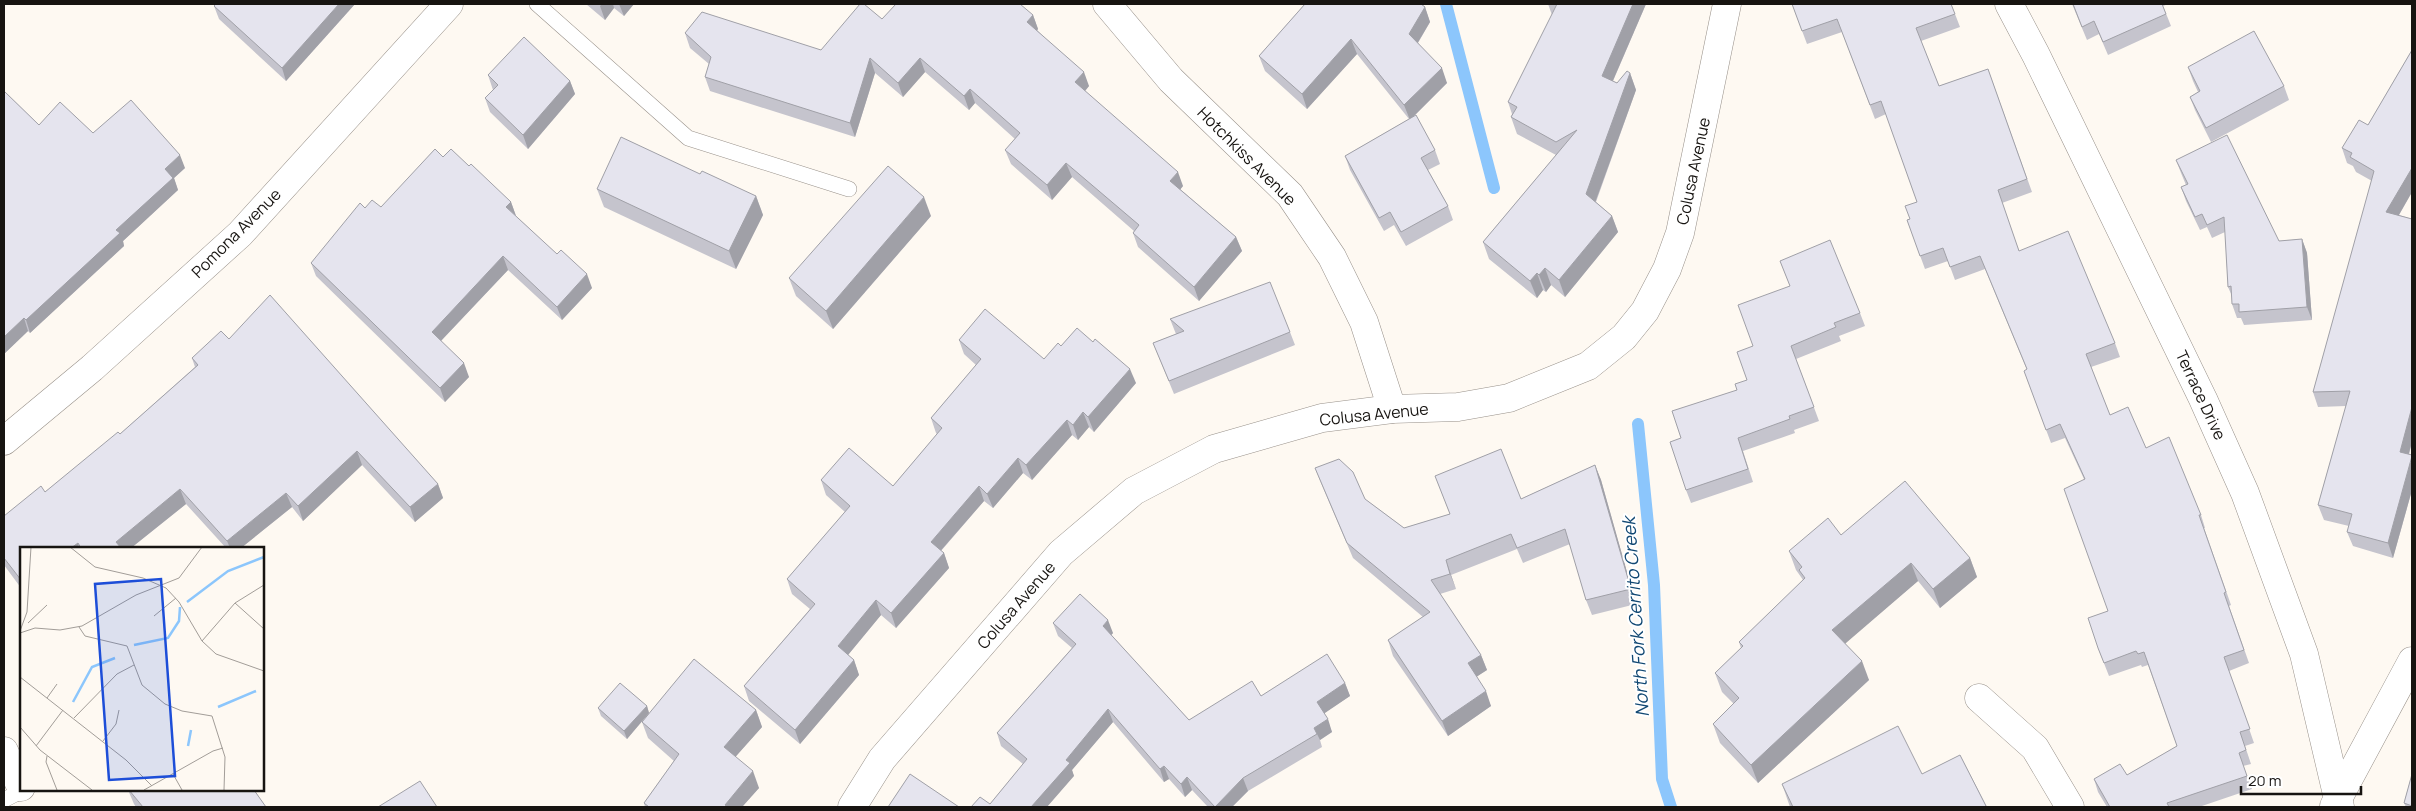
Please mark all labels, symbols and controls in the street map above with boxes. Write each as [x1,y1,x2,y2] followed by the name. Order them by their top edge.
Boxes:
[1193,102,1301,210] street label: Hotchkiss Avenue
[1671,115,1715,227] street label: Colusa Avenue
[186,183,286,283] street label: Pomona Avenue
[2171,347,2231,443] street label: Terrace Drive
[1318,397,1430,431] street label: Colusa Avenue
[1616,513,1654,718] water label: North Fork Cerrito Creek
[20,547,264,791] inset map
[972,556,1060,654] street label: Colusa Avenue
[2241,764,2361,796] scale bar
[2248,770,2281,791] text: 20 m

